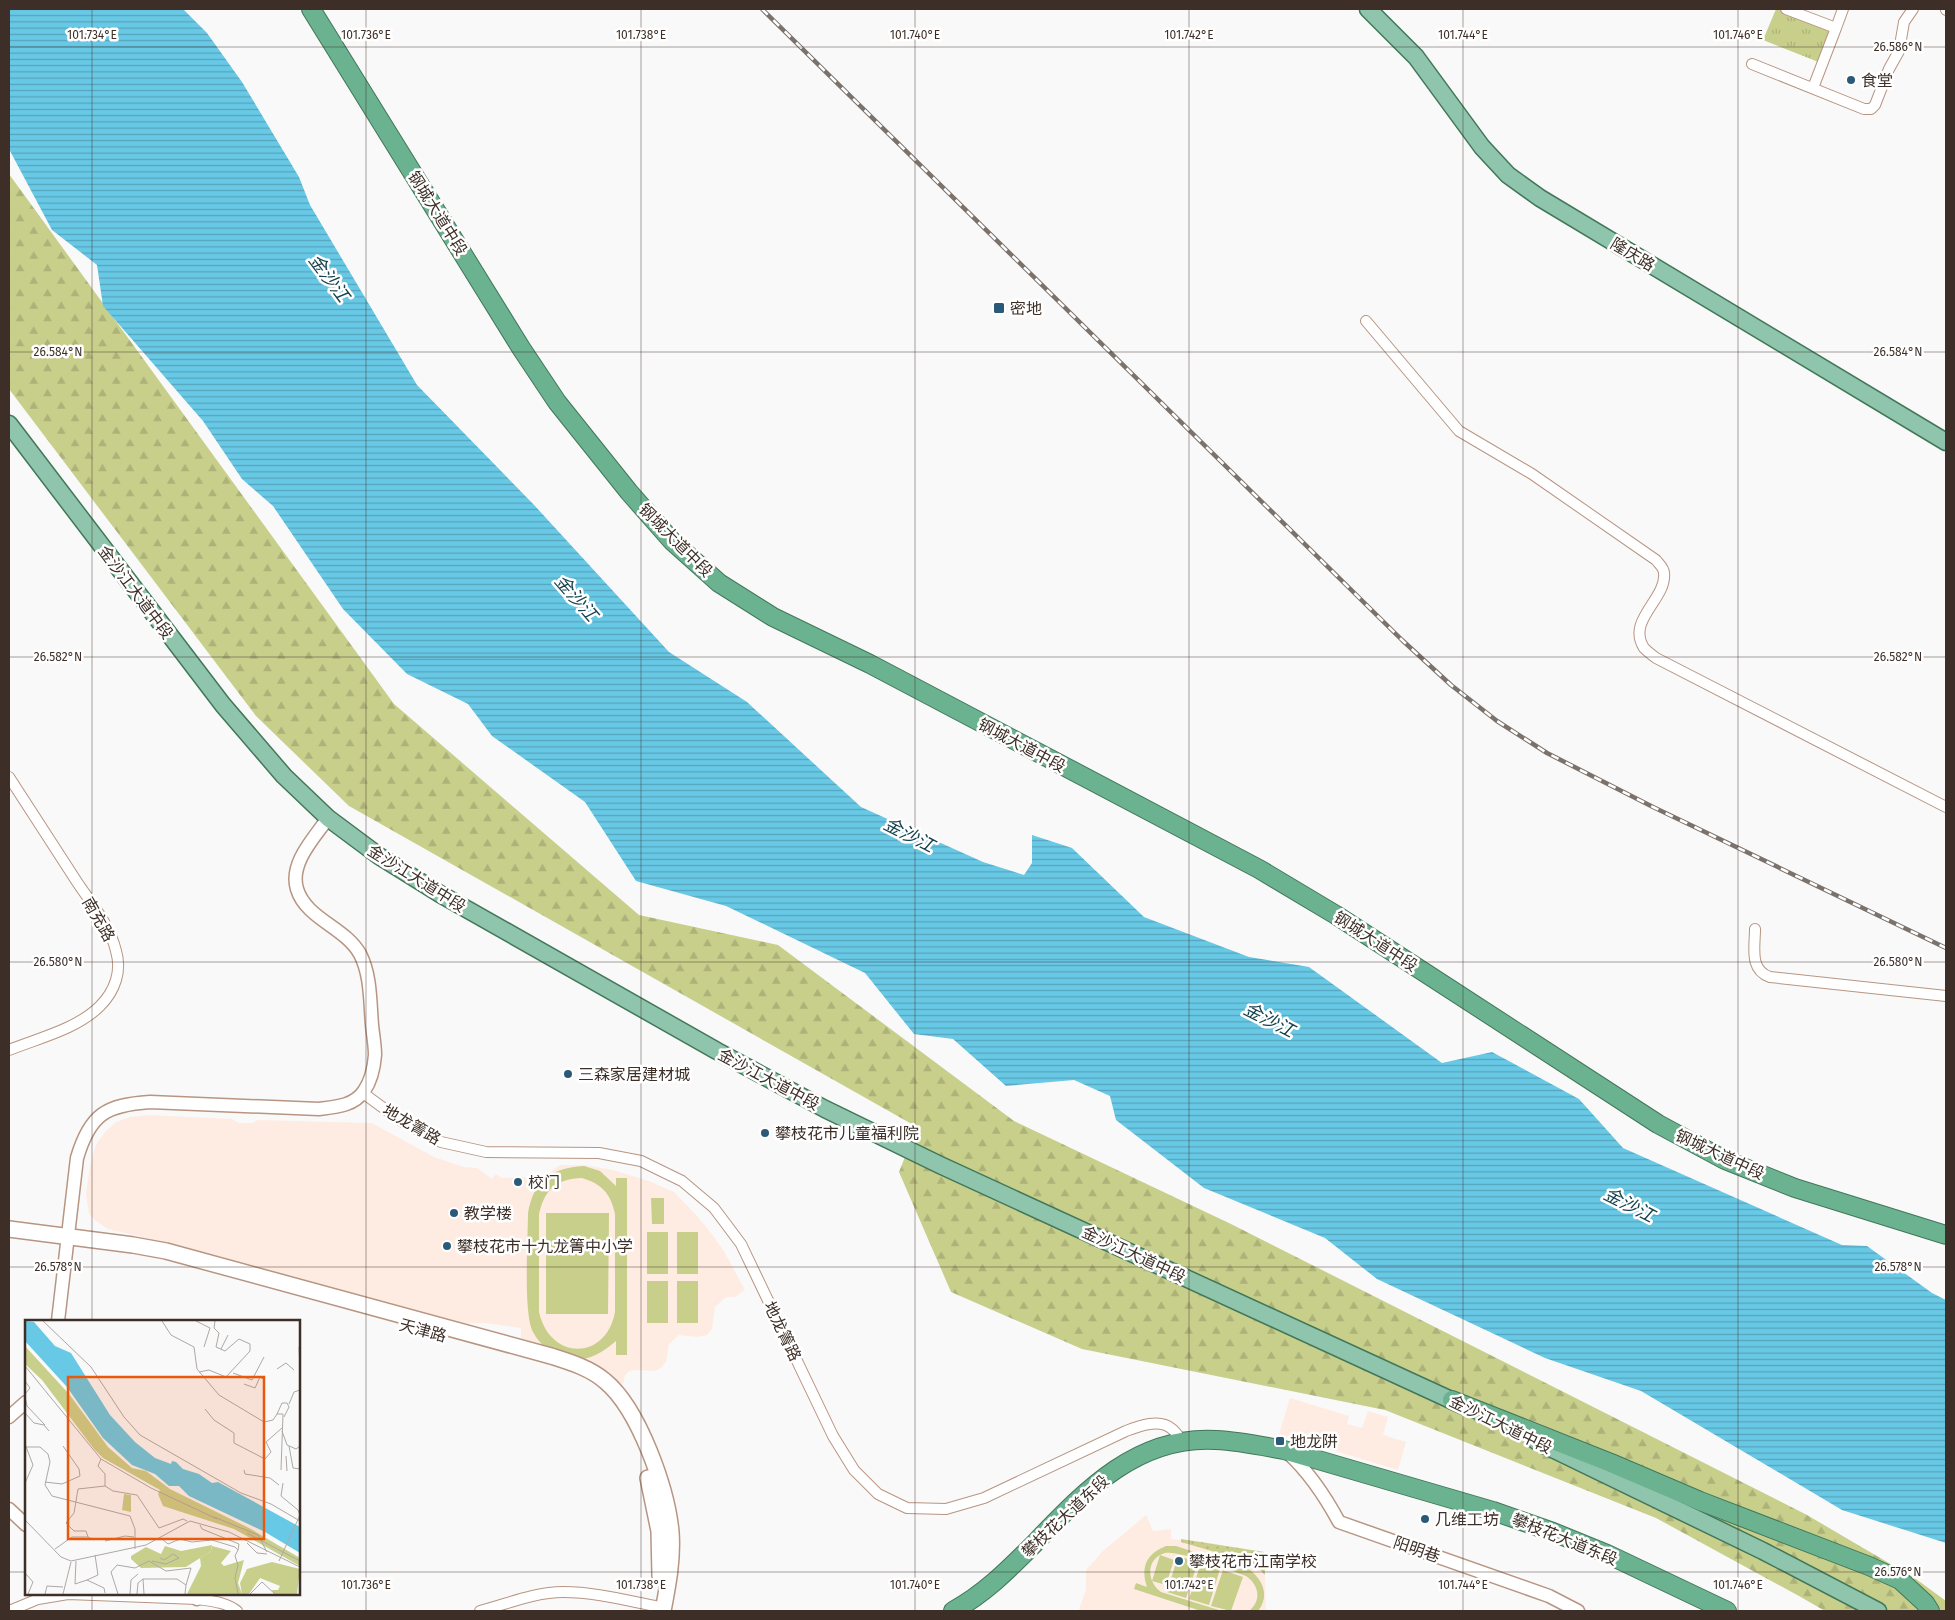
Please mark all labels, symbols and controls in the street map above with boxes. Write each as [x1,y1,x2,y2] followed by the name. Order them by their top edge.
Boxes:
[67,28,117,42] text: 101.734°E
[341,28,391,42] text: 101.736°E
[616,28,666,42] text: 101.738°E
[890,28,940,42] text: 101.740°E
[1164,28,1214,42] text: 101.742°E
[1438,28,1488,42] text: 101.744°E
[1713,28,1763,42] text: 101.746°E
[1874,40,1922,54] text: 26.586°N
[1861,71,1893,90] place label: 食堂
[1845,74,1857,86] marker: 食堂
[404,168,471,259] street label: 钢城大道中段
[1607,234,1658,275] street label: 隆庆路
[304,250,355,308] water label: 金沙江
[1010,299,1042,318] place label: 密地
[992,301,1006,315] marker: 密地
[34,345,82,359] text: 26.584°N
[1874,345,1922,359] text: 26.584°N
[635,500,716,581] street label: 钢城大道中段
[94,542,177,643] street label: 金沙江大道中段
[550,570,603,627] water label: 金沙江
[34,650,82,664] text: 26.582°N
[1874,650,1922,664] text: 26.582°N
[975,715,1069,776] street label: 钢城大道中段
[880,813,940,858] water label: 金沙江
[364,841,469,916] street label: 金沙江大道中段
[78,894,119,945] street label: 南充路
[1330,907,1421,976] street label: 钢城大道中段
[33,955,83,969] text: 26.580°N
[1873,955,1923,969] text: 26.580°N
[1240,998,1300,1043] water label: 金沙江
[715,1045,823,1114] street label: 金沙江大道中段
[578,1065,690,1084] place label: 三森家居建材城
[562,1068,574,1080] marker: 三森家居建材城
[379,1100,444,1149] street label: 地龙箐路
[775,1124,919,1143] place label: 攀枝花市儿童福利院
[1672,1126,1767,1183] street label: 钢城大道中段
[759,1127,771,1139] marker: 攀枝花市儿童福利院
[528,1173,560,1192] place label: 校门
[512,1176,524,1188] marker: 校门
[1600,1183,1660,1228] water label: 金沙江
[464,1204,512,1223] place label: 教学楼
[448,1207,460,1219] marker: 教学楼
[1079,1222,1189,1287] street label: 金沙江大道中段
[457,1237,633,1256] place label: 攀枝花市十九龙箐中小学
[441,1240,453,1252] marker: 攀枝花市十九龙箐中小学
[34,1260,82,1274] text: 26.578°N
[1874,1260,1922,1274] text: 26.578°N
[760,1298,805,1364] street label: 地龙箐路
[397,1315,449,1346] street label: 天津路
[25,1320,300,1595] inset map
[1446,1391,1555,1458] street label: 金沙江大道中段
[1290,1432,1338,1451] place label: 地龙阱
[1274,1435,1286,1447] marker: 地龙阱
[1018,1471,1113,1562] street label: 攀枝花大道东段
[1435,1510,1499,1529] place label: 几维工坊
[1509,1510,1620,1569] street label: 攀枝花大道东段
[1419,1513,1431,1525] marker: 几维工坊
[1391,1533,1443,1566] street label: 阳明巷
[1189,1552,1317,1571] place label: 攀枝花市江南学校
[1173,1555,1185,1567] marker: 攀枝花市江南学校
[1875,1565,1921,1579] text: 26.576°N
[341,1578,391,1592] text: 101.736°E
[616,1578,666,1592] text: 101.738°E
[890,1578,940,1592] text: 101.740°E
[1164,1578,1214,1592] text: 101.742°E
[1438,1578,1488,1592] text: 101.744°E
[1713,1578,1763,1592] text: 101.746°E

